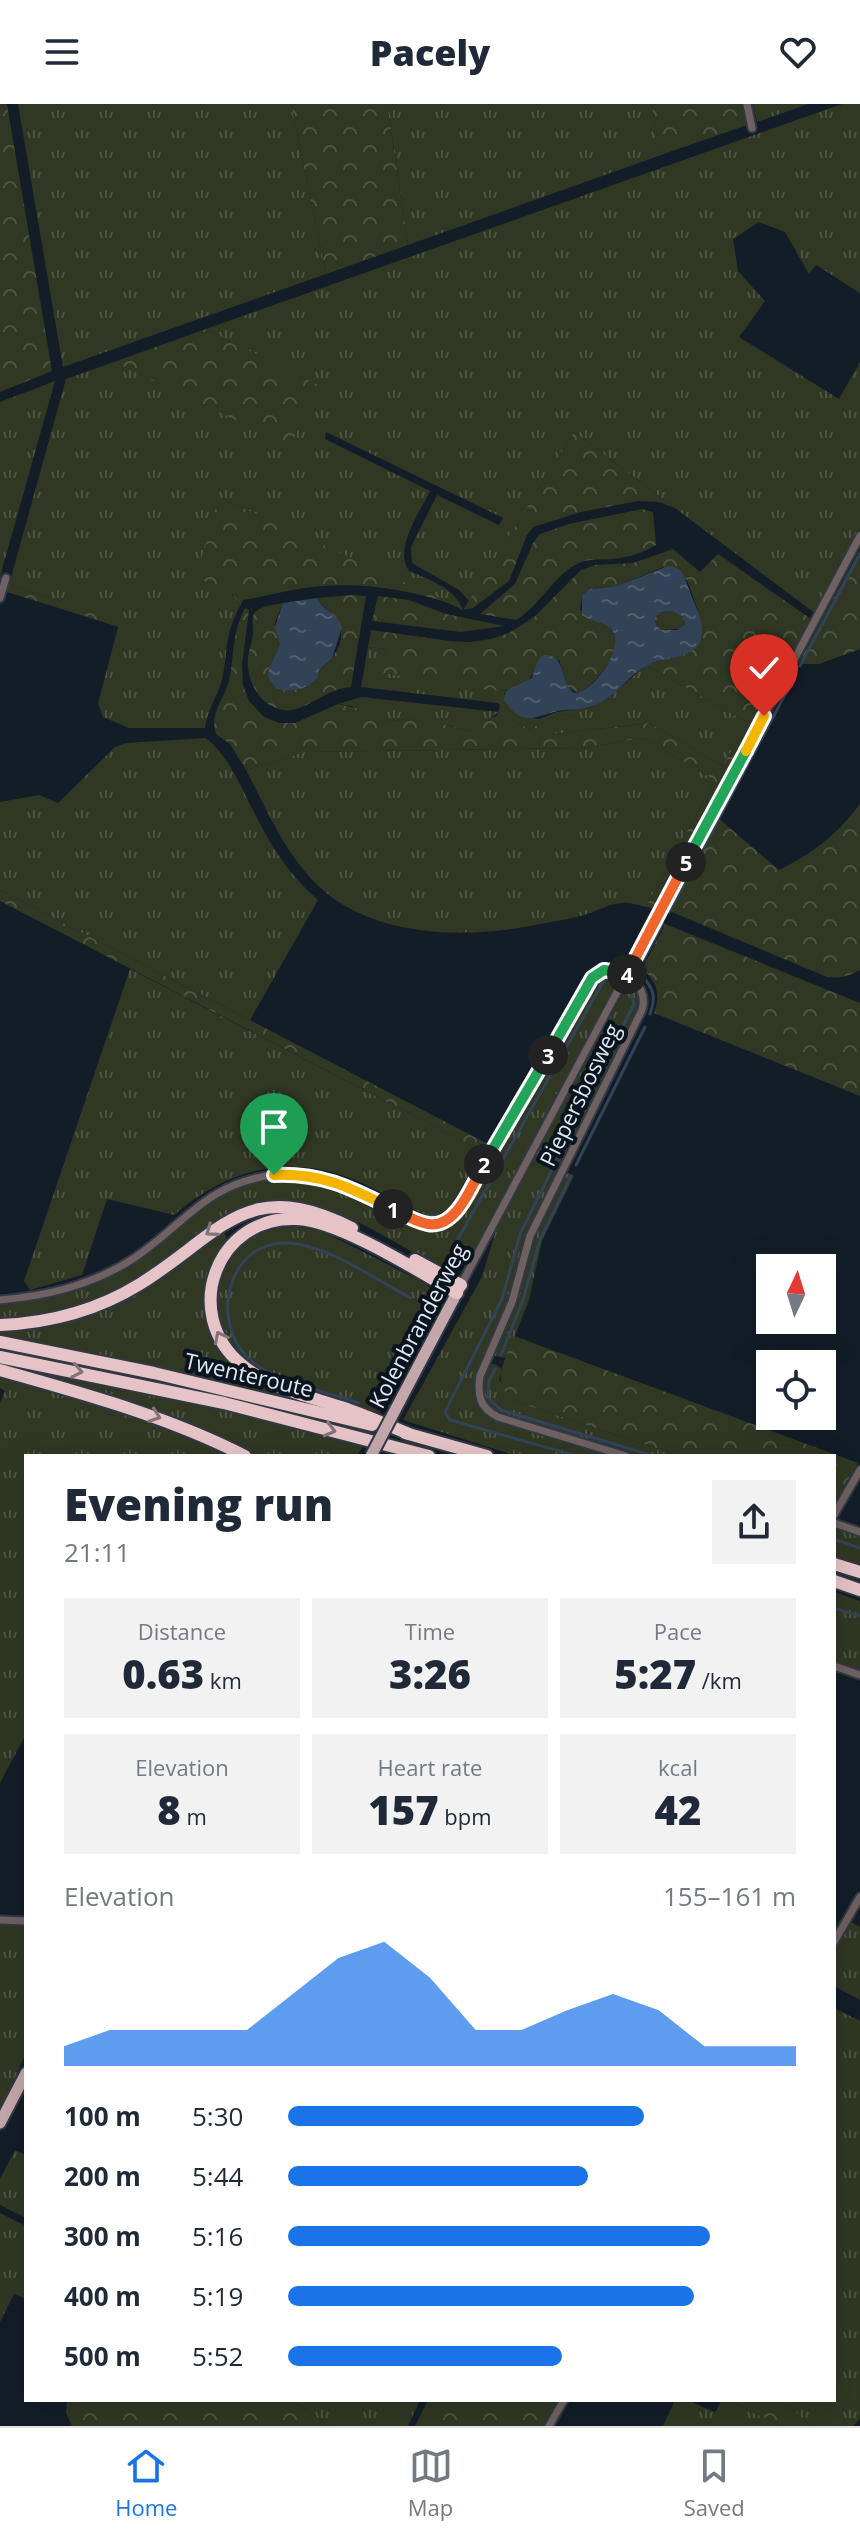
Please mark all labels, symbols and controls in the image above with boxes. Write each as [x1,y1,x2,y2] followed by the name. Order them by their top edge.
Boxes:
[370,28,490,77] text: Pacely
[40,30,84,74] icon: menu
[776,30,820,74] icon: heart
[730,634,798,716] pin
[742,646,786,690] icon: check
[666,842,706,882] pin: 5
[680,847,692,877] text: 5
[607,954,647,994] pin: 4
[621,959,633,989] text: 4
[532,1018,627,1171] street label: Piepersbosweg
[528,1035,568,1075] pin: 3
[542,1040,554,1070] text: 3
[240,1093,308,1175] pin
[252,1105,296,1149] icon: arrive
[464,1144,504,1184] pin: 2
[478,1149,490,1179] text: 2
[373,1189,413,1229] pin: 1
[387,1194,399,1224] text: 1
[206,1221,220,1236] one-way arrow
[361,1238,473,1413] street label: Kolenbranderweg
[756,1254,836,1334] north arrow
[756,1254,836,1430] map controls
[214,1331,230,1345] one-way arrow
[182,1345,316,1403] street label: Twenteroute
[756,1350,836,1430] button: locate
[69,1362,83,1379] one-way arrow
[148,1406,162,1423] one-way arrow
[323,1420,336,1437] one-way arrow
[64,1474,333,1534] text: Evening run
[712,1480,796,1564] button: share
[64,1534,130,1570] text: 21:11
[138,1616,226,1646] text: Distance
[405,1616,455,1646] text: Time
[654,1616,702,1646] text: Pace
[122,1646,204,1701] text: 0.63
[389,1646,471,1701] text: 3:26
[614,1646,696,1701] text: 5:27
[204,1665,242,1695] text: km
[696,1665,742,1695] text: /km
[135,1752,229,1782] text: Elevation
[378,1752,482,1782] text: Heart rate
[658,1752,698,1782] text: kcal
[157,1782,181,1837] text: 8
[368,1782,439,1837] text: 157
[655,1782,701,1837] text: 42
[181,1801,207,1831] text: m
[439,1801,492,1831] text: bpm
[64,1878,174,1914] text: Elevation
[663,1878,796,1914] text: 155–161 m
[64,2098,141,2134] text: 100 m
[192,2098,243,2134] text: 5:30
[64,2158,141,2194] text: 200 m
[192,2158,243,2194] text: 5:44
[64,2218,141,2254] text: 300 m
[192,2218,243,2254] text: 5:16
[64,2278,141,2314] text: 400 m
[192,2278,243,2314] text: 5:19
[64,2338,141,2374] text: 500 m
[192,2338,243,2374] text: 5:52
[115,2444,177,2522] tab: Home
[408,2444,453,2522] tab: Map
[684,2444,745,2522] tab: Saved

